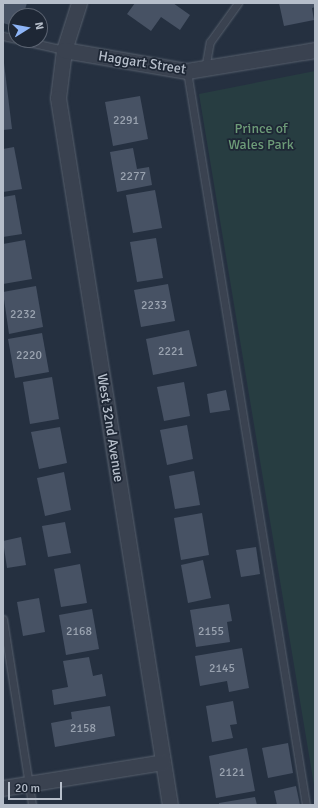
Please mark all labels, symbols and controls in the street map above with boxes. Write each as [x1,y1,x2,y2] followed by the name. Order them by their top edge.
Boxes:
[8,8,48,48] north arrow
[32,21,46,31] text: N
[97,48,187,78] street label: Haggart Street
[113,114,139,128] house number: 2291
[228,121,294,154] park label: Prince of Wales Park
[120,170,146,184] house number: 2277
[141,299,167,313] house number: 2233
[10,308,36,322] house number: 2232
[158,345,184,359] house number: 2221
[16,349,42,363] house number: 2220
[93,373,127,483] street label: West 32nd Avenue
[66,625,92,639] house number: 2168
[198,625,224,639] house number: 2155
[209,662,235,676] house number: 2145
[70,722,96,736] house number: 2158
[219,766,245,780] house number: 2121
[10,774,64,800] scale bar
[15,781,40,796] text: 20 m

